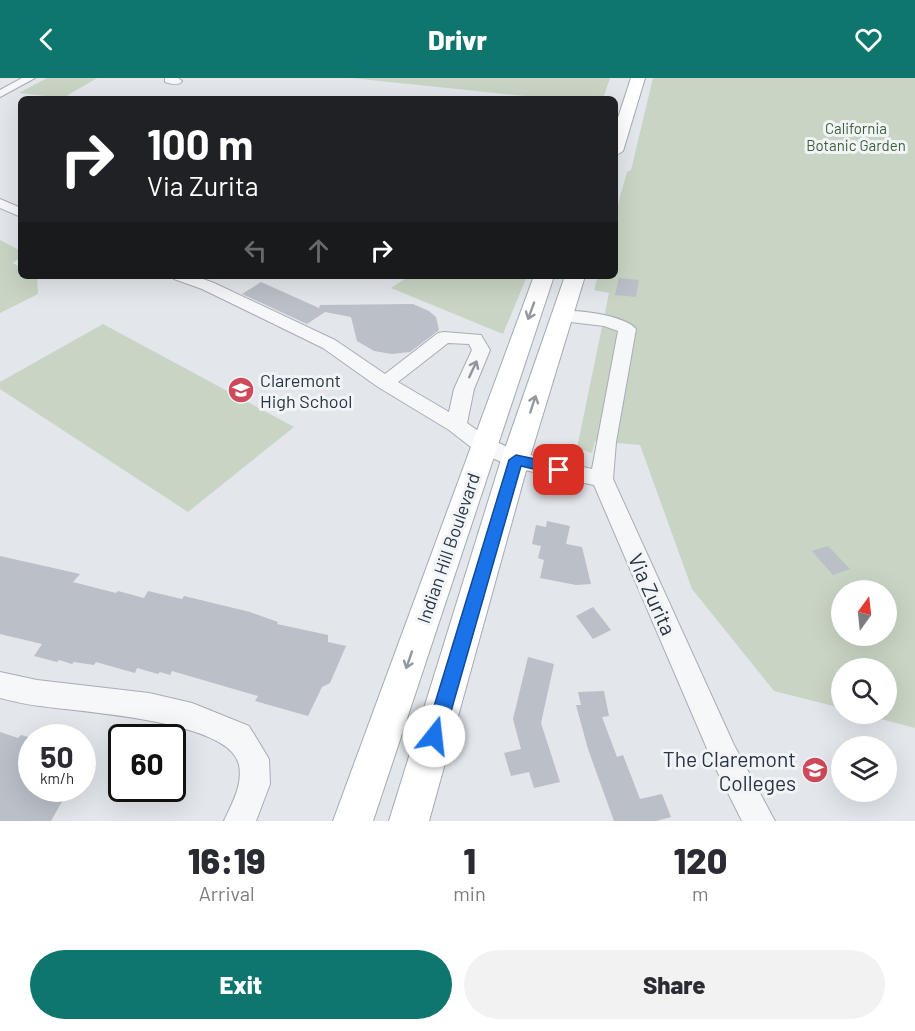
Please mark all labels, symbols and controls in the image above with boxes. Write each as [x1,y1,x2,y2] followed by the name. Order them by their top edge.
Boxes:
[30,23,63,56] icon: back
[428,23,487,55] text: Drivr
[852,23,885,56] icon: heart
[147,118,253,168] text: 100 m
[806,119,906,154] park label: California Botanic Garden
[48,120,126,198] icon: right
[147,169,259,201] text: Via Zurita
[239,234,272,267] icon: left
[302,234,335,267] icon: ahead
[365,234,398,267] icon: right
[524,301,535,320] one-way arrow
[468,360,479,378] one-way arrow
[260,369,353,412] place label: Claremont High School
[226,375,256,405] school or university icon: Claremont High School
[529,395,540,414] one-way arrow
[533,444,584,495] pin
[542,453,575,486] icon: arrive
[412,470,484,626] street label: Indian Hill Boulevard
[624,549,682,639] street label: Via Zurita
[831,580,897,646] north arrow
[831,580,897,802] map controls
[402,650,413,669] one-way arrow
[831,658,897,724] button: search
[402,704,466,768] position arrow
[108,724,186,802] speed limit sign: 60
[831,736,897,802] button: layers
[40,738,74,774] text: 50
[663,746,796,795] place label: The Claremont Colleges
[800,755,830,785] school or university icon: The Claremont Colleges
[40,769,74,787] text: km/h
[188,838,266,881] text: 16:19
[463,838,476,881] text: 1
[673,838,727,881] text: 120
[199,881,255,905] text: Arrival
[453,881,486,905] text: min
[692,881,709,905] text: m
[30,950,452,1019] button: Exit
[464,950,885,1019] button: Share

